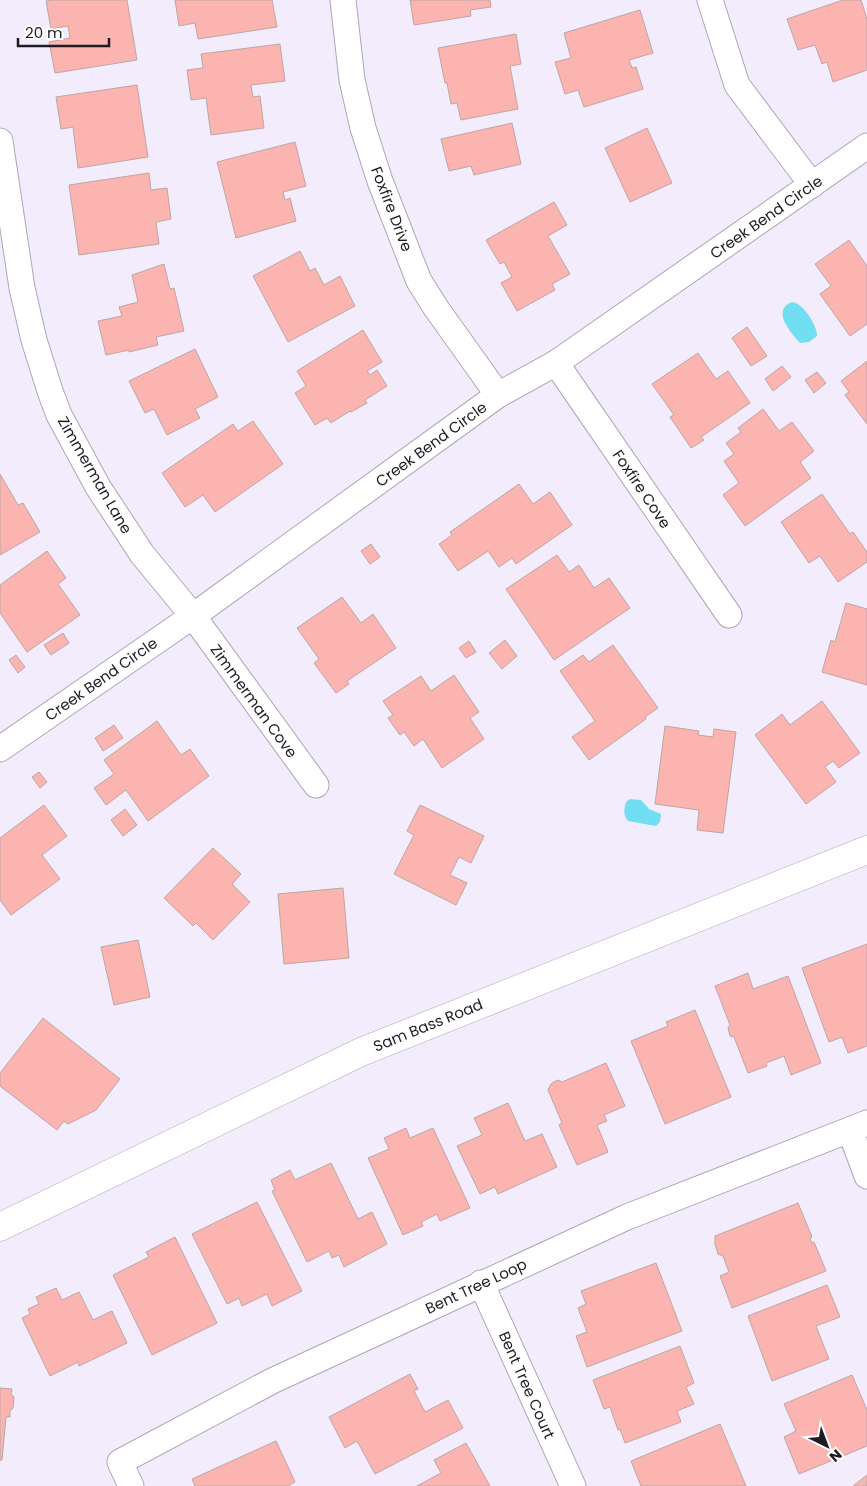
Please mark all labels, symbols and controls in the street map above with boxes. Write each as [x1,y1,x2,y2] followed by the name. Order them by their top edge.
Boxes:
[18,15,109,47] scale bar
[25,22,63,43] text: 20 m
[366,163,418,255] street label: Foxfire Drive
[706,170,826,264] street label: Creek Bend Circle
[371,397,491,491] street label: Creek Bend Circle
[53,412,137,538] street label: Zimmerman Lane
[608,446,676,532] street label: Foxfire Cove
[41,632,161,726] street label: Creek Bend Circle
[206,640,302,762] street label: Zimmerman Cove
[370,993,486,1057] street label: Sam Bass Road
[422,1253,530,1319] street label: Bent Tree Loop
[494,1328,560,1442] street label: Bent Tree Court
[802,1421,852,1471] north arrow
[825,1445,846,1467] text: N

